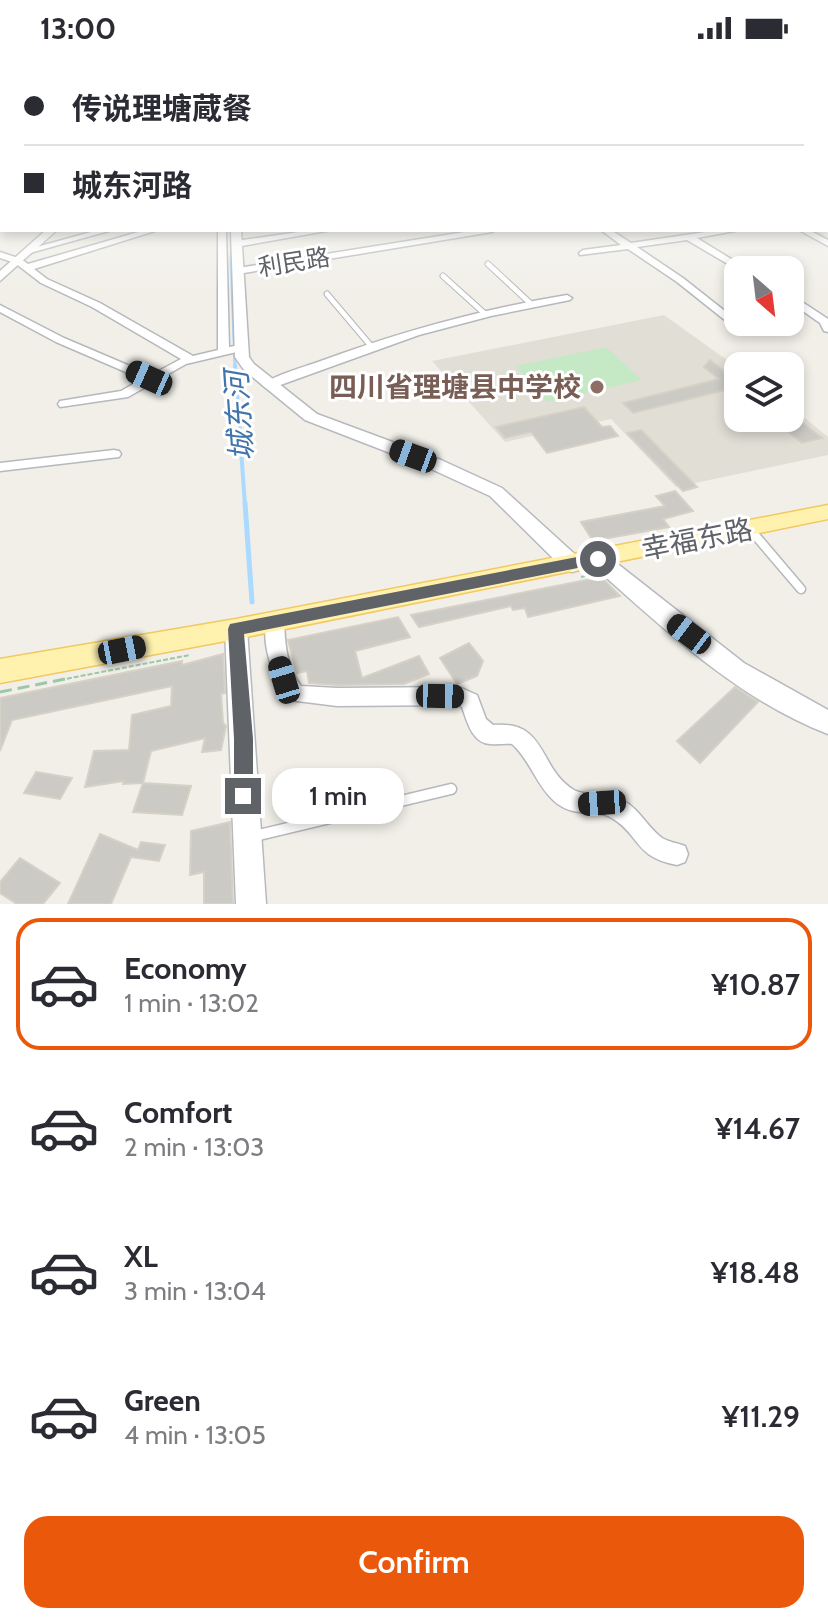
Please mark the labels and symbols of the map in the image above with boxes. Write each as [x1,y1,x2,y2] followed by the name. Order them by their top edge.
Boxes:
[256,242,332,282] street label: 利民路
[724,256,804,336] north arrow
[122,357,176,399] car
[217,365,261,462] water label: 城东河
[329,370,581,404] place label: 四川省理塘县中学校
[588,378,606,396] marker: 四川省理塘县中学校
[386,437,440,475] car
[639,512,755,566] street label: 幸福东路
[580,541,616,577] route start
[663,610,715,658] car
[96,634,148,666] car
[266,654,302,706] car
[416,684,464,708] car
[271,768,403,824] callout: 1 min
[225,778,261,814] route end
[577,789,627,817] car

